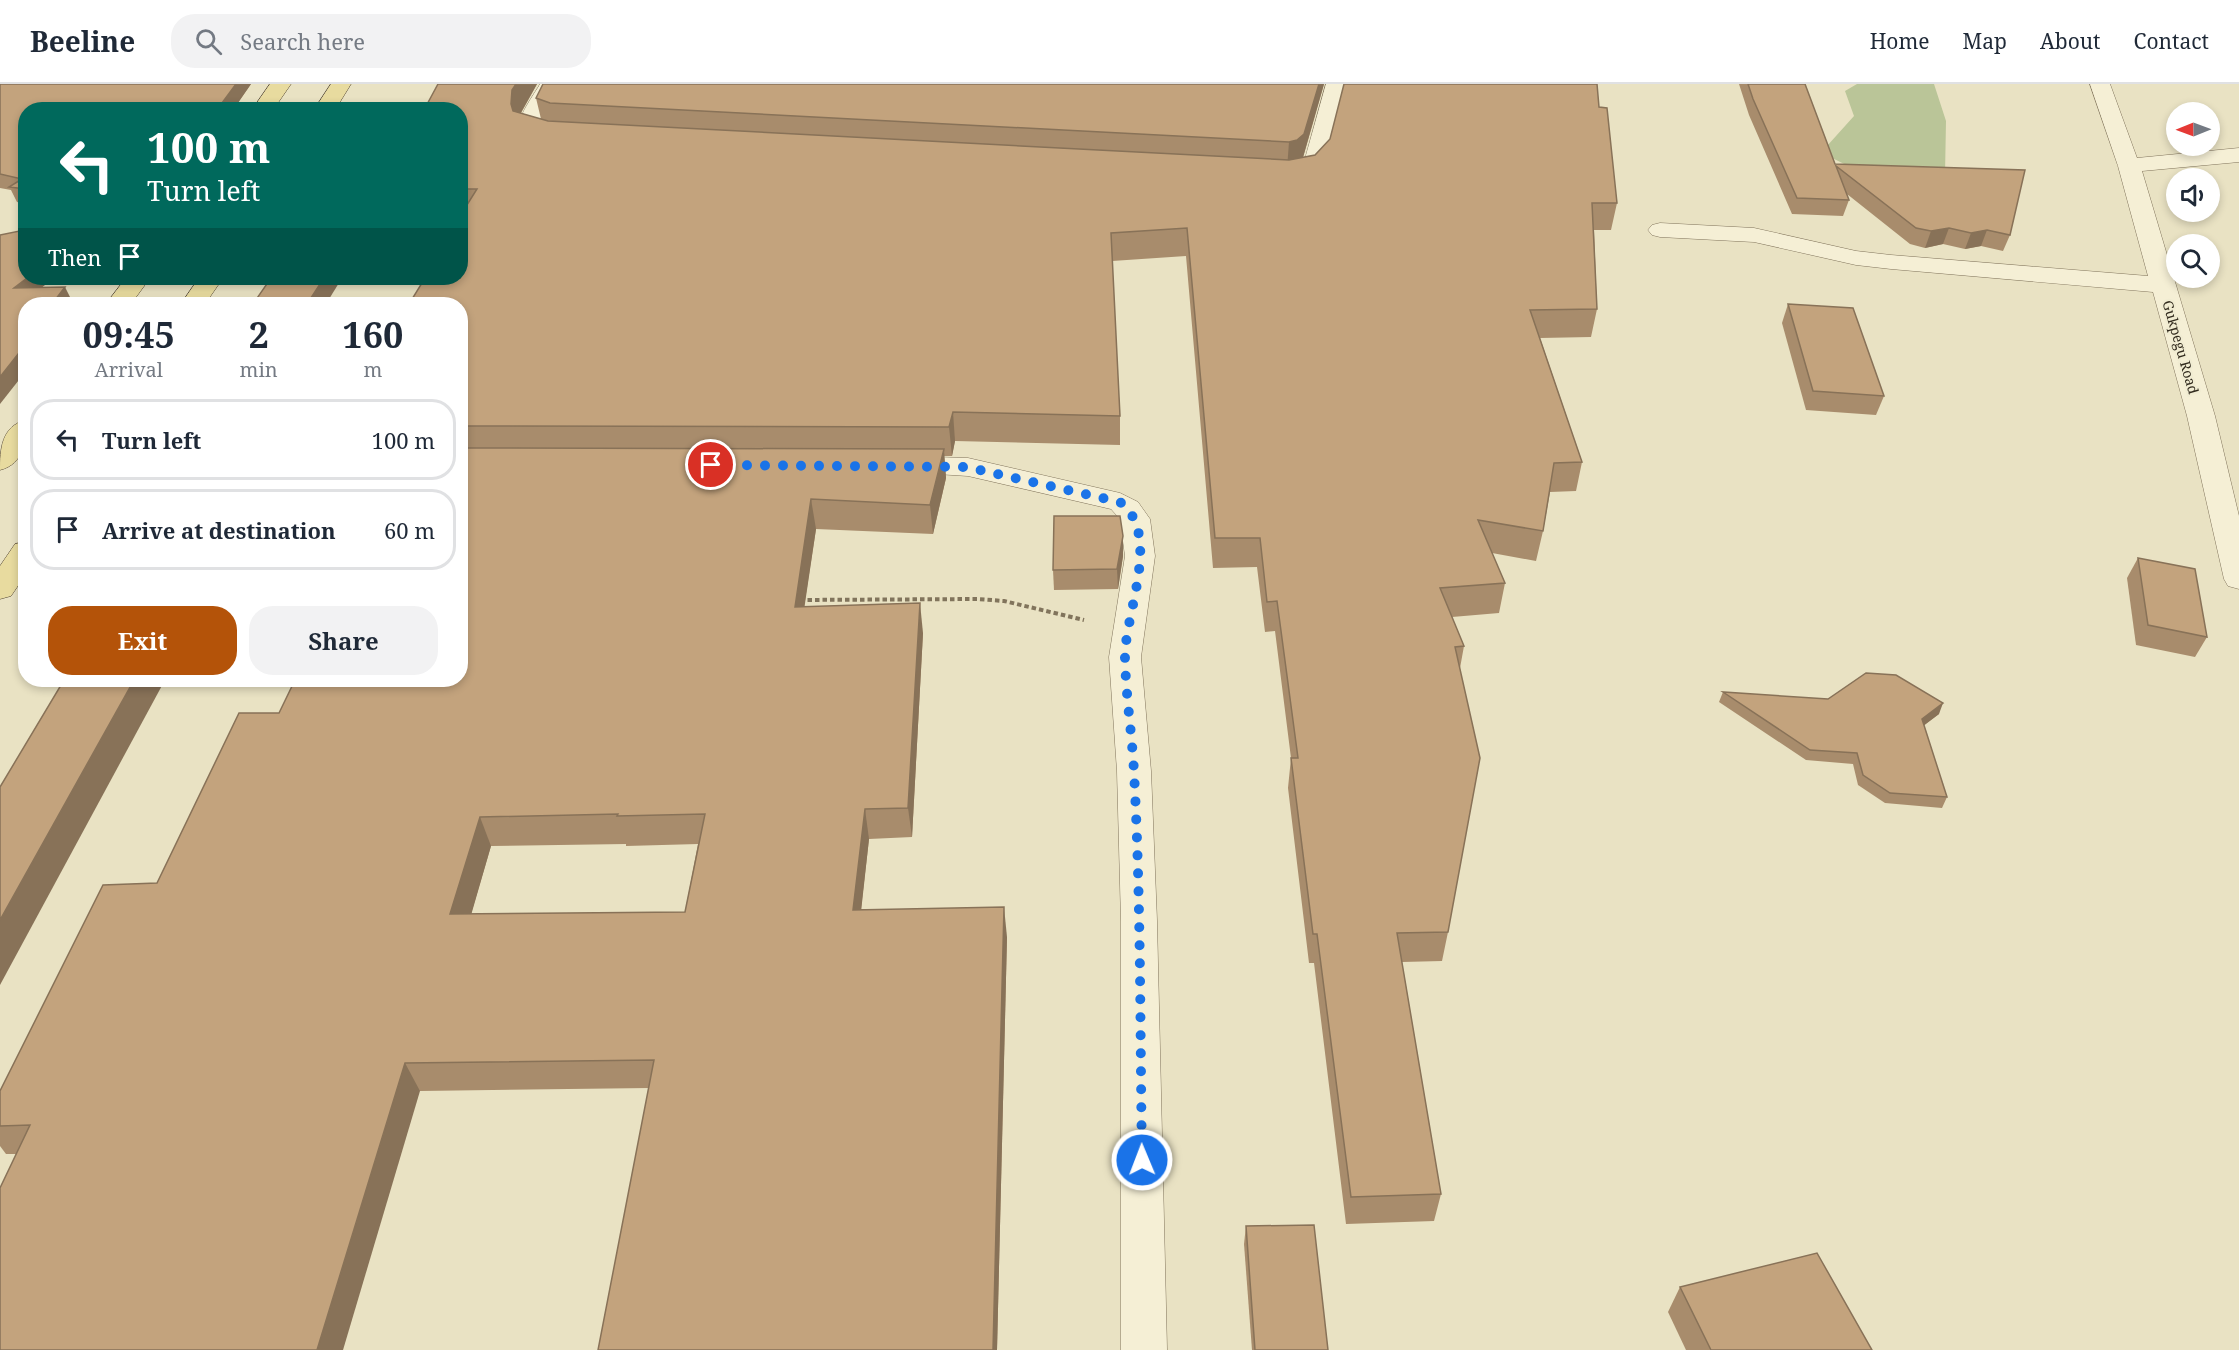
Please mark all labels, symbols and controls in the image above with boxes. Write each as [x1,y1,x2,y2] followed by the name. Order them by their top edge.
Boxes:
[171,14,591,68] search box
[30,22,135,60] text: Beeline
[192,25,225,58] icon: search
[240,26,365,56] text: Search here
[1870,27,1930,55] text: Home
[1963,27,2007,55] text: Map
[2040,27,2101,55] text: About
[2134,27,2209,55] text: Contact
[2166,102,2220,156] north arrow
[2166,102,2220,288] map controls
[147,118,271,175] text: 100 m
[48,126,126,204] icon: left
[2166,168,2220,222] button: sound
[147,172,260,209] text: Turn left
[2166,234,2220,288] button: search
[113,240,146,273] icon: arrive
[48,242,101,272] text: Then
[2159,298,2204,397] street label: Gukpegu Road
[83,310,175,359] text: 09:45
[248,310,269,359] text: 2
[342,310,403,359] text: 160
[95,356,163,383] text: Arrival
[240,356,278,383] text: min
[363,356,382,383] text: m
[51,423,84,456] icon: left
[102,425,201,455] text: Turn left
[372,425,435,455] text: 100 m
[685,439,736,490] pin
[694,448,727,481] icon: arrive
[51,513,84,546] icon: arrive
[102,515,336,545] text: Arrive at destination
[384,515,435,545] text: 60 m
[48,606,237,675] button: Exit
[249,606,438,675] button: Share
[1110,1128,1174,1192] position arrow

